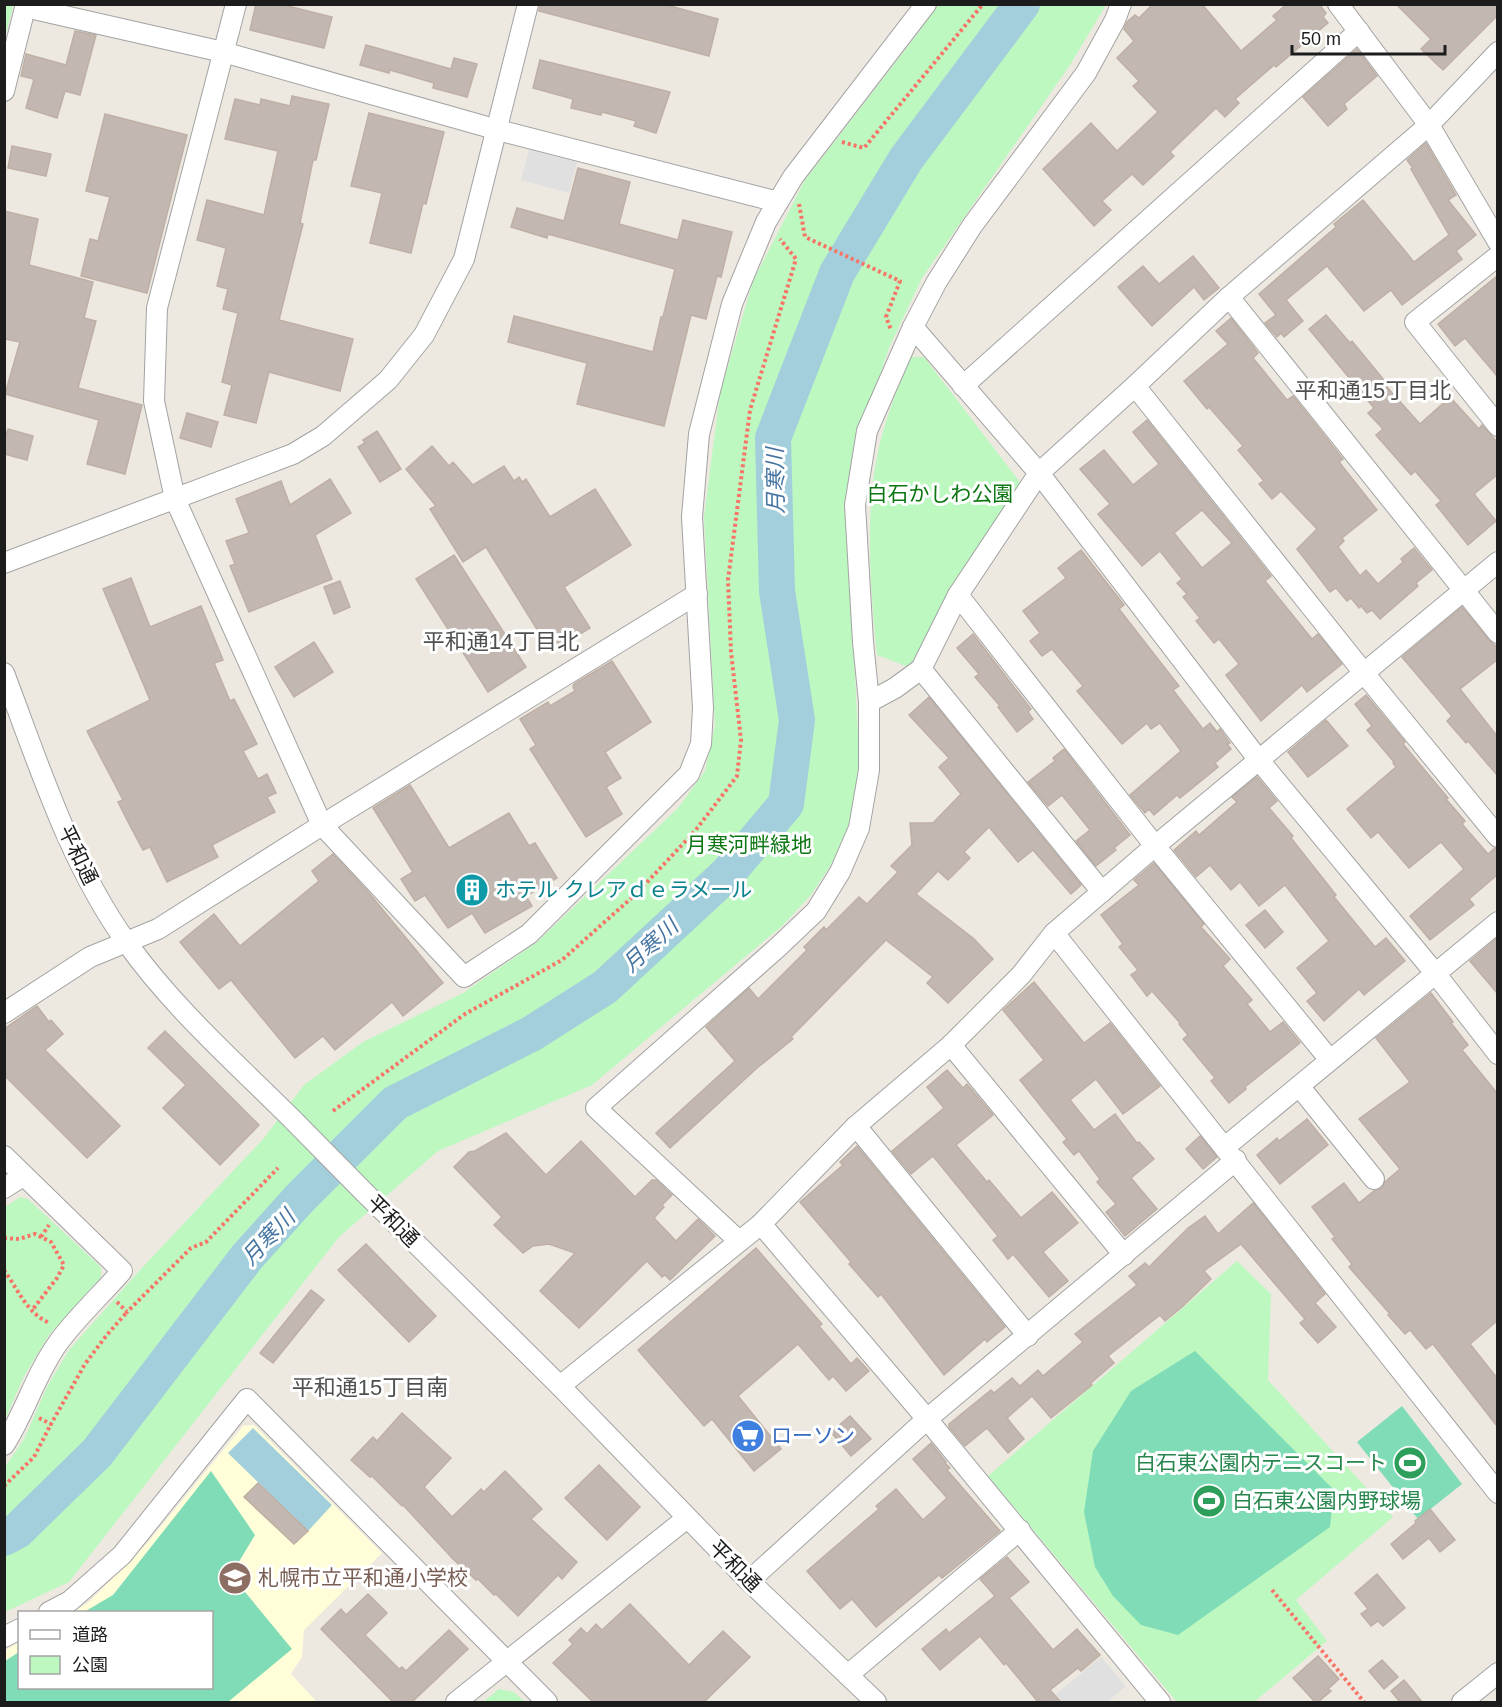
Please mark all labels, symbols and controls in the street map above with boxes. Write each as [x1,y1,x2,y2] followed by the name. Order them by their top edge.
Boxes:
[1292,18,1445,56] scale bar
[1301,29,1341,49] text: 50 m
[1295,378,1451,403] district label: 平和通15丁目北
[762,446,789,514] water label: 月寒川
[867,482,1014,505] park label: 白石かしわ公園
[423,629,579,654] district label: 平和通14丁目北
[54,821,103,888] street label: 平和通
[686,833,812,856] park label: 月寒河畔緑地
[454,872,490,908] building icon: ホテル クレアｄｅラメール
[495,878,752,901] place label: ホテル クレアｄｅラメール
[618,912,684,977] water label: 月寒川
[363,1190,424,1251] street label: 平和通
[237,1203,301,1270] water label: 月寒川
[292,1375,448,1400] district label: 平和通15丁目南
[730,1418,766,1454] supermarket icon: ローソン
[771,1424,855,1447] place label: ローソン
[1392,1445,1428,1481] sports icon: 白石東公園内テニスコート
[1135,1451,1387,1474] place label: 白石東公園内テニスコート
[1191,1483,1227,1519] sports icon: 白石東公園内野球場
[1232,1489,1421,1512] place label: 白石東公園内野球場
[705,1535,766,1596] street label: 平和通
[217,1560,253,1596] school or university icon: 札幌市立平和通小学校
[258,1566,468,1589] place label: 札幌市立平和通小学校
[18,1611,213,1689] legend
[72,1625,108,1645] text: 道路
[72,1655,108,1675] text: 公園

